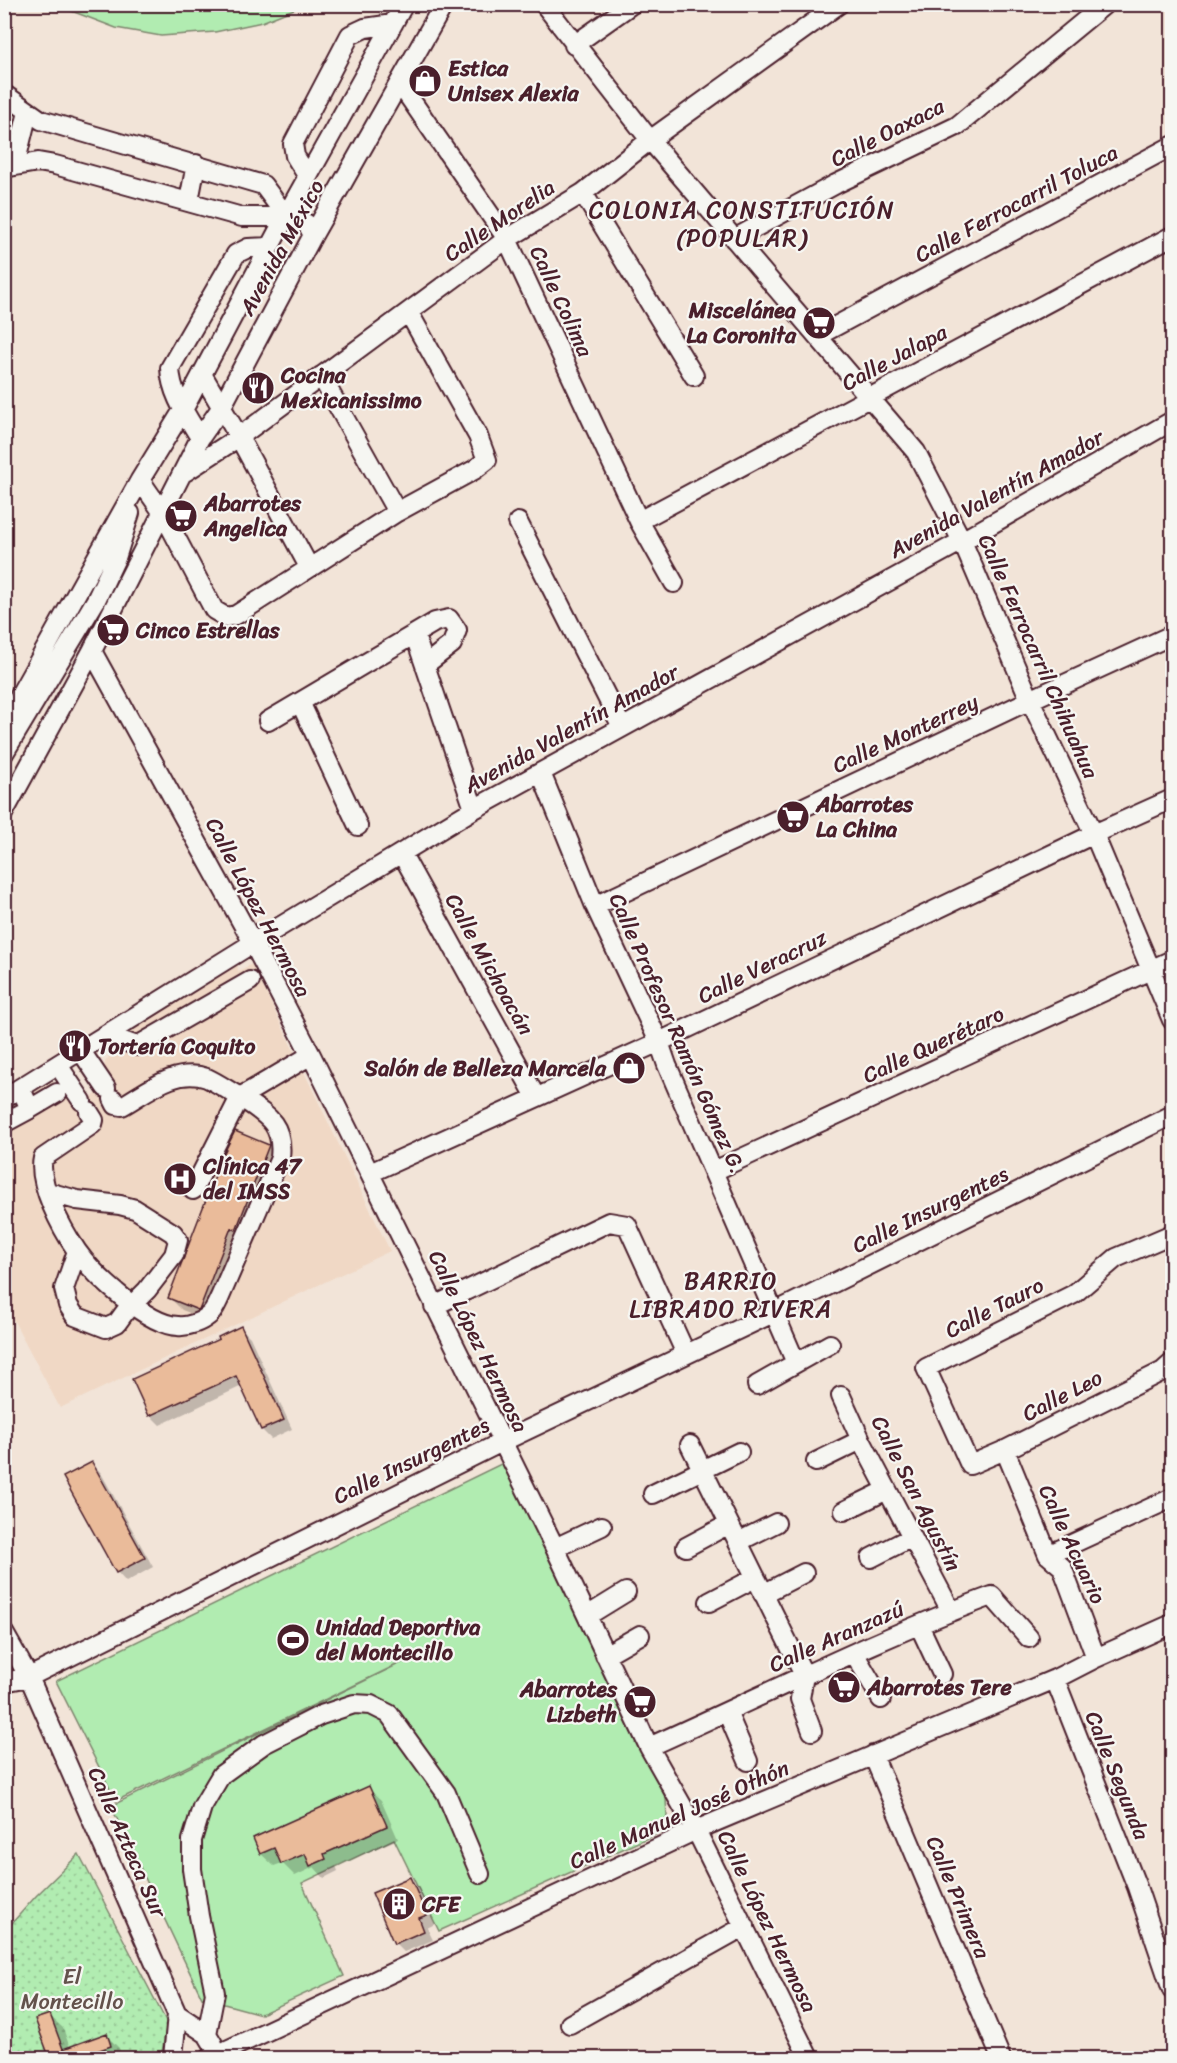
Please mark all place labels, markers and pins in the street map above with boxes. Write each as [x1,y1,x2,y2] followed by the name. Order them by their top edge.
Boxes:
[448,49,580,113] place label: Estica Unisex Alexia
[407,63,443,99] shop icon: Estica Unisex Alexia
[686,291,797,355] place label: Miscelánea La Coronita
[801,305,837,341] supermarket icon: Miscelánea La Coronita
[280,356,422,420] place label: Cocina Mexicanissimo
[240,370,276,406] restaurant icon: Cocina Mexicanissimo
[203,484,302,548] place label: Abarrotes Angelica
[163,498,199,534] supermarket icon: Abarrotes Angelica
[135,611,281,650] place label: Cinco Estrellas
[95,612,131,648] supermarket icon: Cinco Estrellas
[815,785,914,849] place label: Abarrotes La China
[775,799,811,835] supermarket icon: Abarrotes La China
[98,1027,256,1066] place label: Tortería Coquito
[57,1028,93,1064] restaurant icon: Tortería Coquito
[363,1049,607,1088] place label: Salón de Belleza Marcela
[611,1050,647,1086] shop icon: Salón de Belleza Marcela
[202,1147,303,1211] place label: Clínica 47 del IMSS
[162,1161,198,1197] hospital icon: Clínica 47 del IMSS
[316,1608,481,1672] place label: Unidad Deportiva del Montecillo
[275,1622,311,1658] sports icon: Unidad Deportiva del Montecillo
[866,1668,1012,1707] place label: Abarrotes Tere
[826,1669,862,1705] supermarket icon: Abarrotes Tere
[519,1670,618,1734] place label: Abarrotes Lizbeth
[622,1684,658,1720] supermarket icon: Abarrotes Lizbeth
[421,1885,462,1924] place label: CFE
[381,1886,417,1922] building icon: CFE

